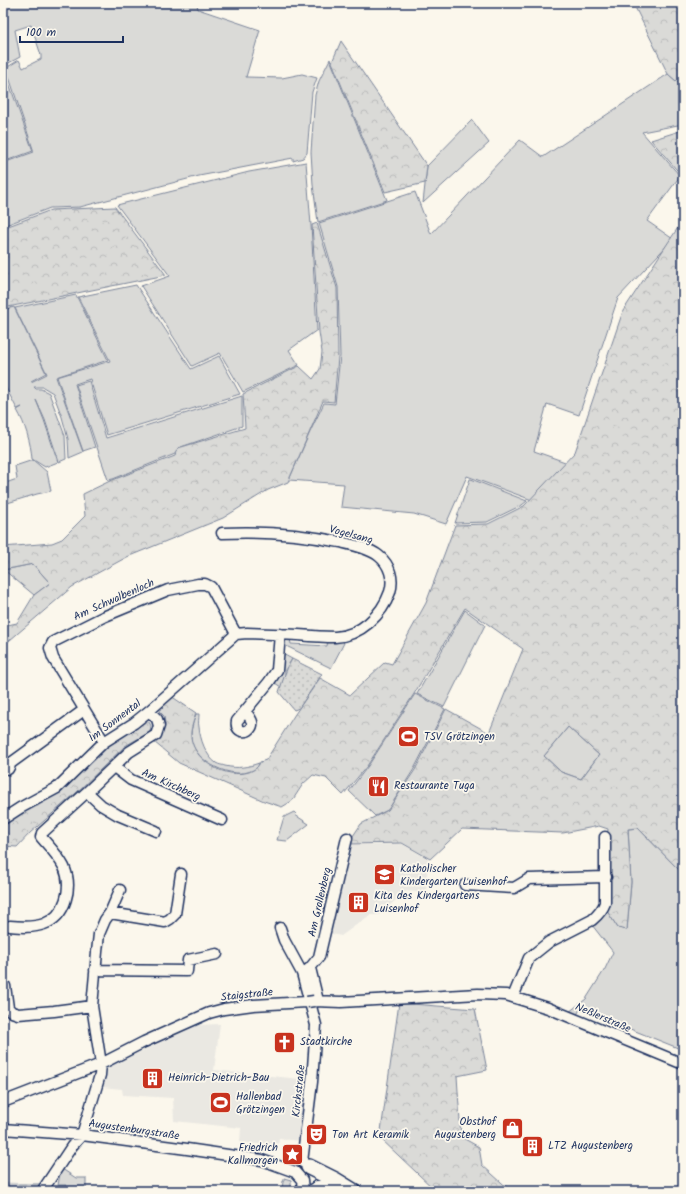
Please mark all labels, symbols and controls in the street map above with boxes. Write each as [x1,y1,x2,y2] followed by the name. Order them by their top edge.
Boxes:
[20,18,123,44] scale bar
[26,23,57,42] text: 100 m
[327,521,375,549] street label: Vogelsang
[71,574,157,626] street label: Am Schwalbenloch
[85,695,145,747] street label: Im Sonnental
[395,724,421,750] sports icon: TSV Grötzingen
[424,728,495,746] place label: TSV Grötzingen
[139,764,203,806] street label: Am Kirchberg
[366,773,392,799] restaurant icon: Restaurante Tuga
[394,777,475,795] place label: Restaurante Tuga
[400,860,509,891] place label: Katholischer Kindergarten Luisenhof
[372,862,398,888] school or university icon: Katholischer Kindergarten Luisenhof
[303,865,337,939] street label: Am Grollenberg
[374,887,480,918] place label: Kita des Kindergartens Luisenhof
[345,889,371,915] building icon: Kita des Kindergartens Luisenhof
[220,983,274,1007] street label: Staigstraße
[572,998,634,1038] street label: Neßlerstraße
[271,1029,297,1055] church icon: Stadtkirche
[300,1033,352,1051] place label: Stadtkirche
[287,1064,311,1118] street label: Kirchstraße
[139,1065,165,1091] building icon: Heinrich-Dietrich-Bau
[168,1069,270,1087] place label: Heinrich-Dietrich-Bau
[236,1088,285,1119] place label: Hallenbad Grötzingen
[207,1090,233,1116] sports icon: Hallenbad Grötzingen
[434,1113,498,1144] place label: Obsthof Augustenberg
[88,1115,181,1145] street label: Augustenburgstraße
[499,1115,525,1141] shop icon: Obsthof Augustenberg
[304,1122,330,1148] theatre icon: Ton Art Keramik
[332,1126,410,1144] place label: Ton Art Keramik
[519,1133,545,1159] building icon: LTZ Augustenberg
[548,1137,633,1155] place label: LTZ Augustenberg
[228,1139,278,1170] place label: Friedrich Kallmorgen
[280,1141,306,1167] place icon: Friedrich Kallmorgen

